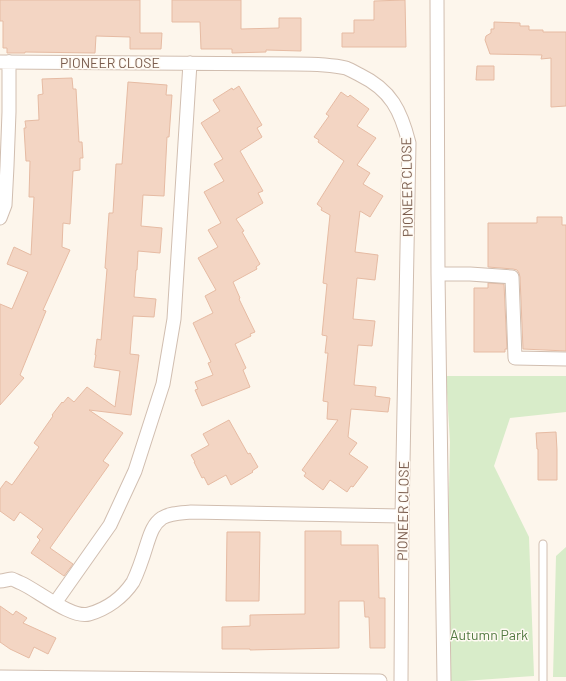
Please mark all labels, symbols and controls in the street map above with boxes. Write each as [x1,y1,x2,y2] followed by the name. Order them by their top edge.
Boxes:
[60,54,160,71] street label: PIONEER CLOSE
[397,137,416,237] street label: PIONEER CLOSE
[393,461,412,561] street label: PIONEER CLOSE
[450,626,528,643] park label: Autumn Park

